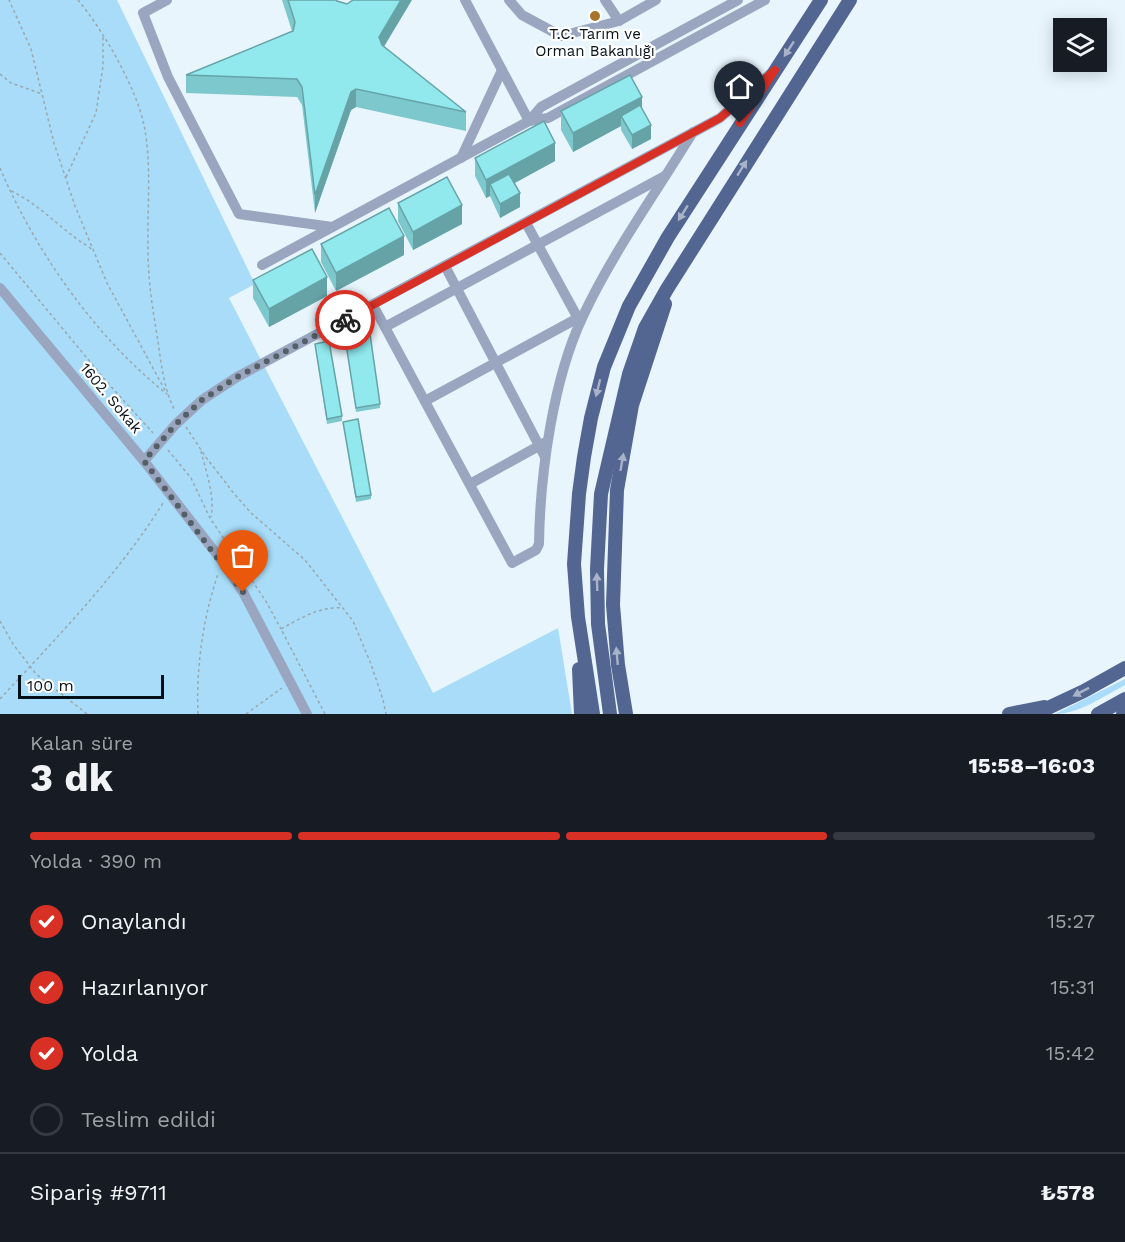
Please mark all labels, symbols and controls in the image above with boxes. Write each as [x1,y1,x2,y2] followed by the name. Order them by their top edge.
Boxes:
[588,9,602,23] marker: T.C. Tarım ve Orman Bakanlığı
[1053,18,1107,72] map controls
[1053,18,1107,72] button: layers
[535,25,655,60] place label: T.C. Tarım ve Orman Bakanlığı
[783,41,794,57] one-way arrow
[714,61,765,123] pin
[723,70,756,103] icon: home
[737,160,748,176] one-way arrow
[678,205,689,221] one-way arrow
[315,290,375,350] courier
[329,304,362,337] icon: bike
[76,359,146,437] street label: 1602. Sokak
[593,378,603,397] one-way arrow
[617,452,626,471] one-way arrow
[217,530,268,592] pin
[226,539,259,572] icon: bag
[592,573,602,592] one-way arrow
[612,647,622,666] one-way arrow
[18,672,164,700] scale bar
[27,676,74,695] text: 100 m
[1072,687,1090,697] one-way arrow
[30,731,133,755] text: Kalan süre
[968,753,1095,778] text: 15:58–16:03
[30,755,113,800] text: 3 dk
[30,849,162,873] text: Yolda · 390 m
[30,905,63,938] icon: check
[81,909,187,934] text: Onaylandı
[1047,909,1095,933] text: 15:27
[30,971,63,1004] icon: check
[81,975,208,1000] text: Hazırlanıyor
[1050,975,1095,999] text: 15:31
[30,1037,63,1070] icon: check
[81,1041,138,1066] text: Yolda
[1046,1041,1095,1065] text: 15:42
[81,1107,216,1132] text: Teslim edildi
[30,1180,167,1205] text: Sipariş #9711
[1041,1180,1095,1205] text: ₺578

